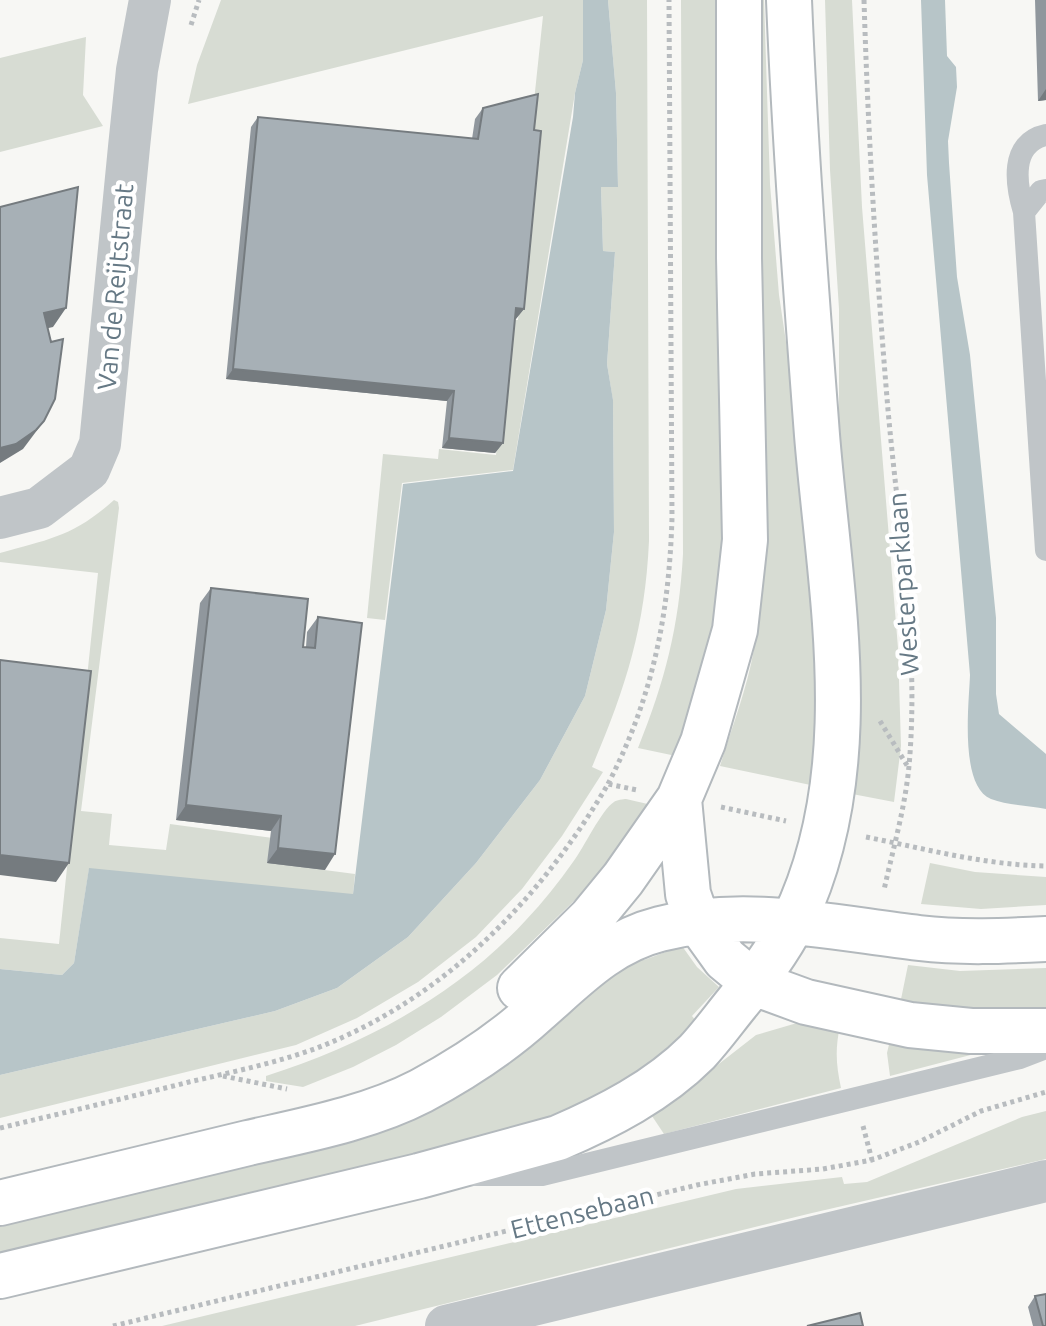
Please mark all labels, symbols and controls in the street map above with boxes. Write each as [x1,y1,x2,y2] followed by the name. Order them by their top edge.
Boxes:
[92,182,138,392] street label: Van de Reijtstraat
[882,491,924,677] street label: Westerparklaan
[507,1180,657,1244] street label: Ettensebaan

